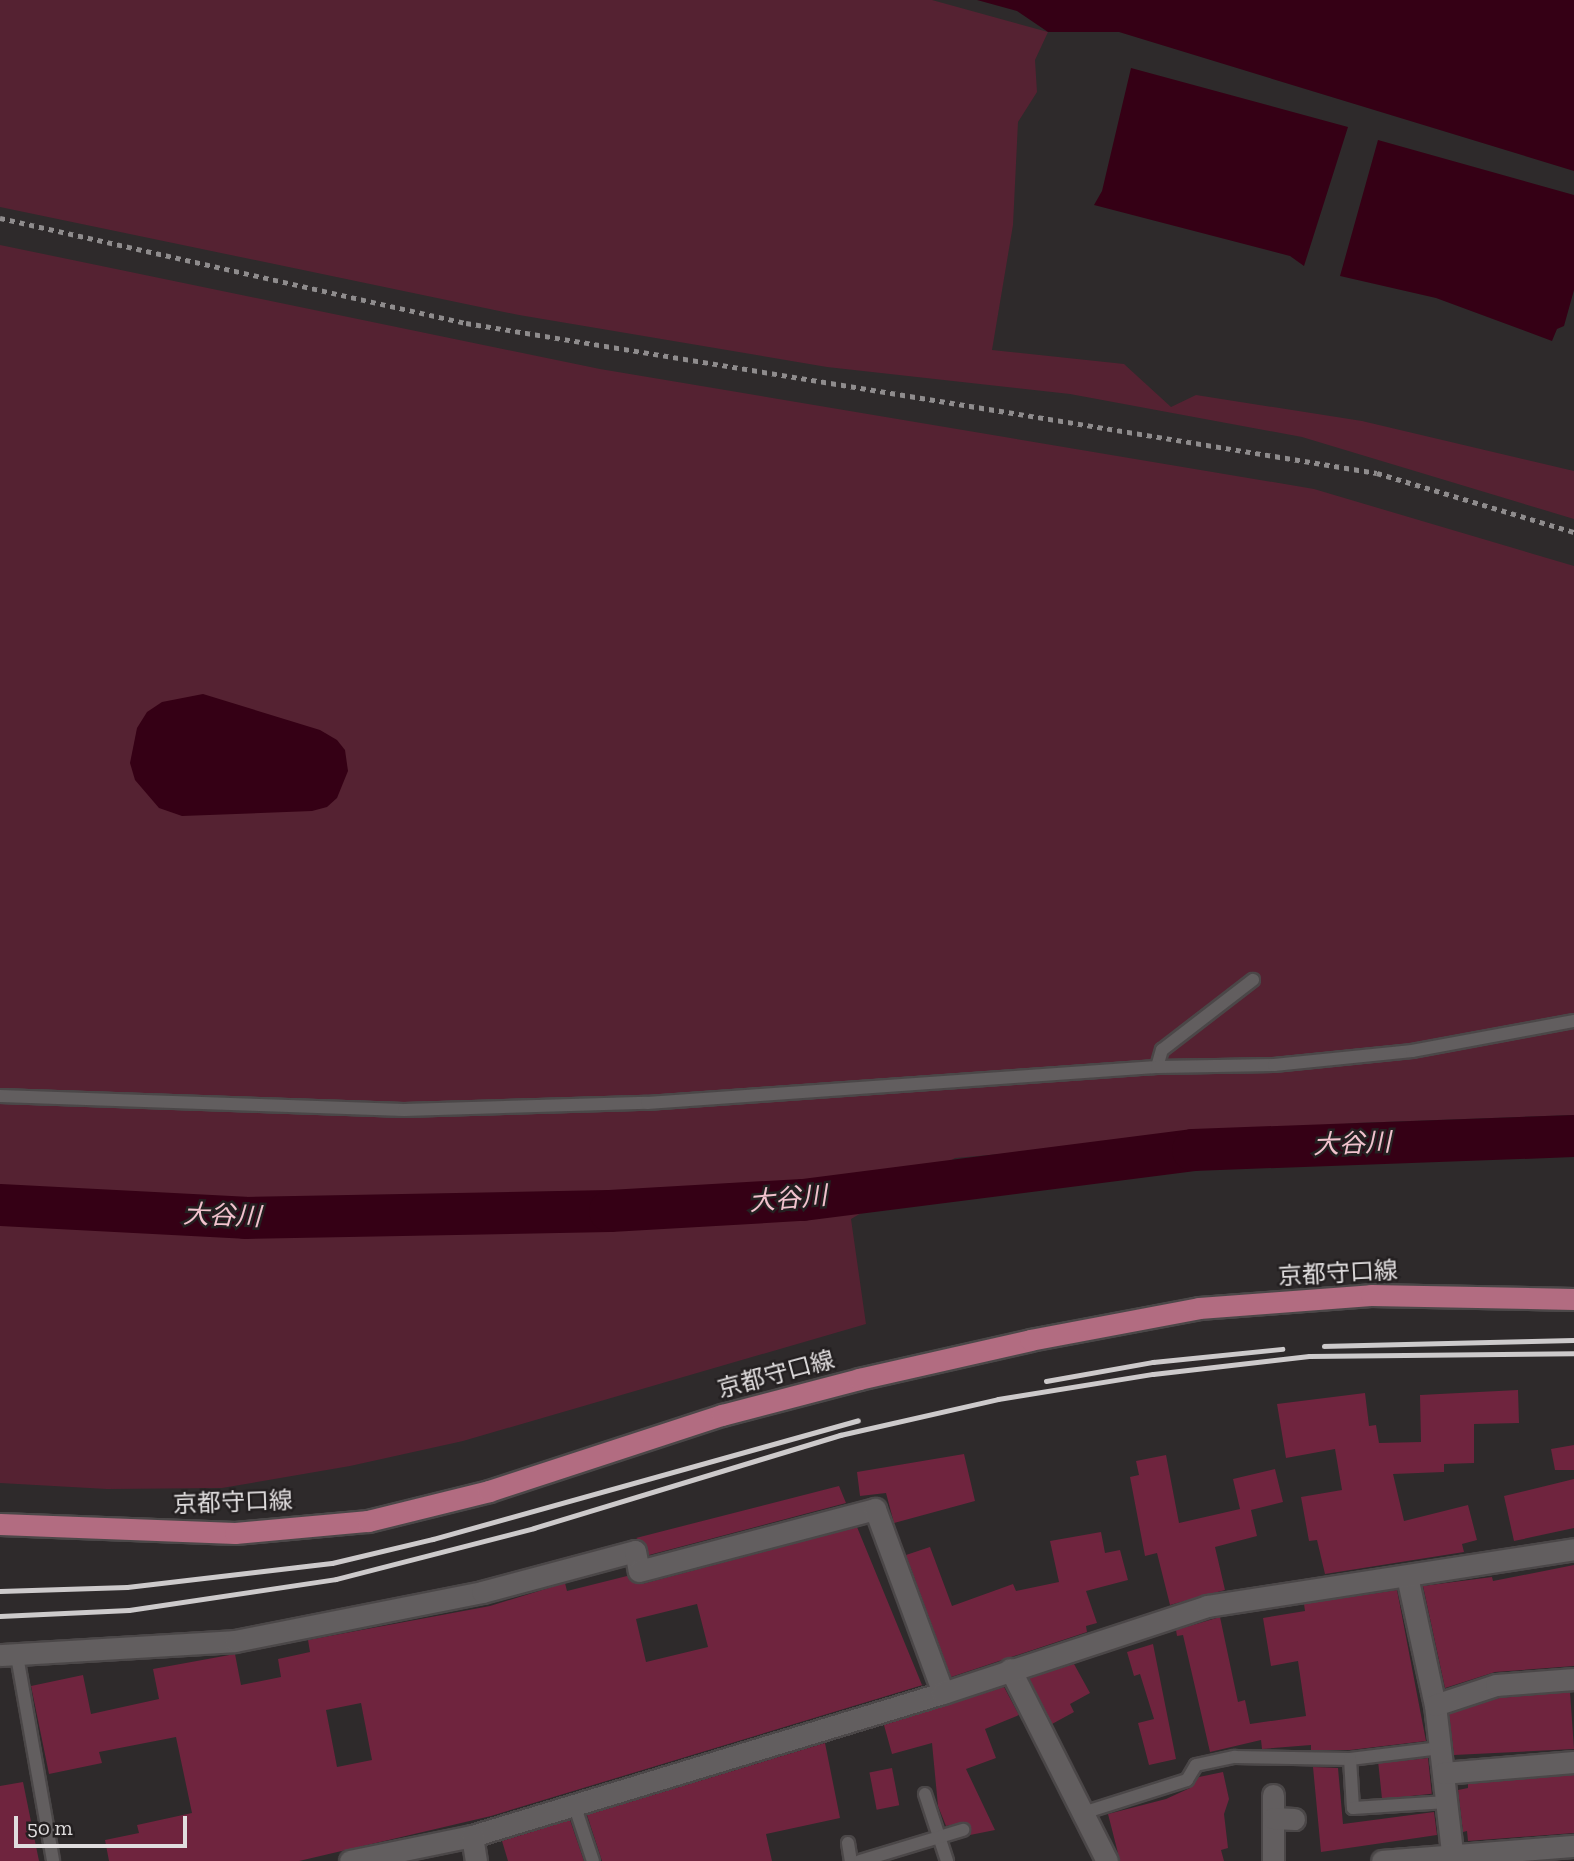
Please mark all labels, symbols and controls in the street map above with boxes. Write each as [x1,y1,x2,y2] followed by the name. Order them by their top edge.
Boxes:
[1312,1127,1392,1161] water label: 大谷川
[748,1180,828,1218] water label: 大谷川
[182,1199,262,1233] water label: 大谷川
[1277,1255,1399,1291] street label: 京都守口線
[714,1345,838,1403] street label: 京都守口線
[173,1486,293,1518] street label: 京都守口線
[18,1801,191,1845] scale bar
[27,1815,73,1840] text: 50 m

